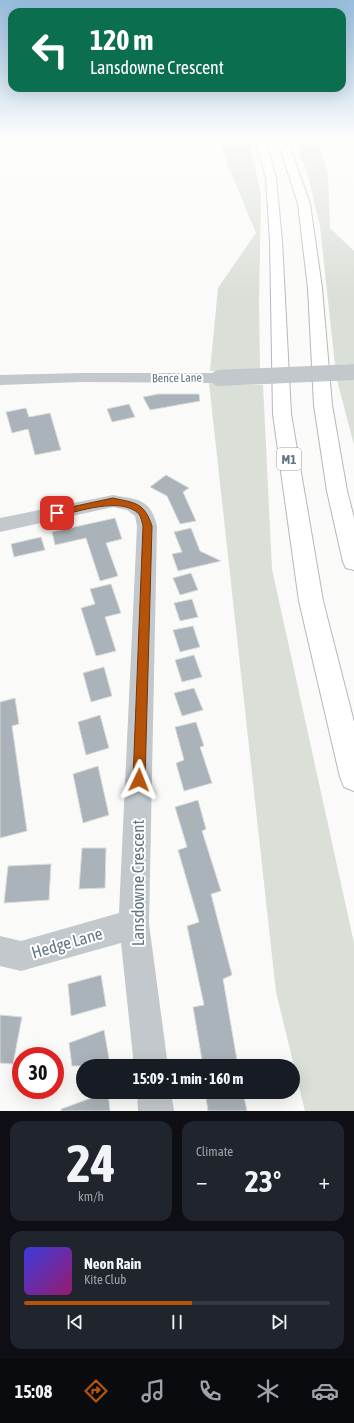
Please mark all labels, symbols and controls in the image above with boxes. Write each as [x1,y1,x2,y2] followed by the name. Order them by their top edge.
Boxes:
[24,24,76,76] icon: left
[90,24,153,56] text: 120 m
[90,57,224,78] text: Lansdowne Crescent
[152,371,202,385] street label: Bence Lane
[277,448,301,470] road number: M1
[40,496,74,530] pin
[46,502,68,524] icon: arrive
[118,759,160,801] position arrow
[128,820,148,946] street label: Lansdowne Crescent
[29,923,105,963] street label: Hedge Lane
[12,1047,64,1099] speed limit sign: 30
[133,1070,243,1087] text: 15:09 · 1 min · 160 m
[67,1133,115,1193] text: 24
[196,1144,233,1159] text: Climate
[245,1164,281,1198] text: 23°
[196,1168,207,1194] text: −
[319,1168,330,1194] text: +
[78,1189,104,1204] text: km/h
[84,1255,141,1272] text: Neon Rain
[84,1272,126,1287] text: Kite Club
[64,1311,86,1333] icon: previous
[166,1311,188,1333] icon: pause
[268,1311,290,1333] icon: next
[82,1377,110,1405] icon: directions
[139,1377,167,1405] icon: music
[196,1377,224,1405] icon: phone
[254,1377,282,1405] icon: climate
[311,1377,339,1405] icon: car
[15,1381,52,1402] text: 15:08

